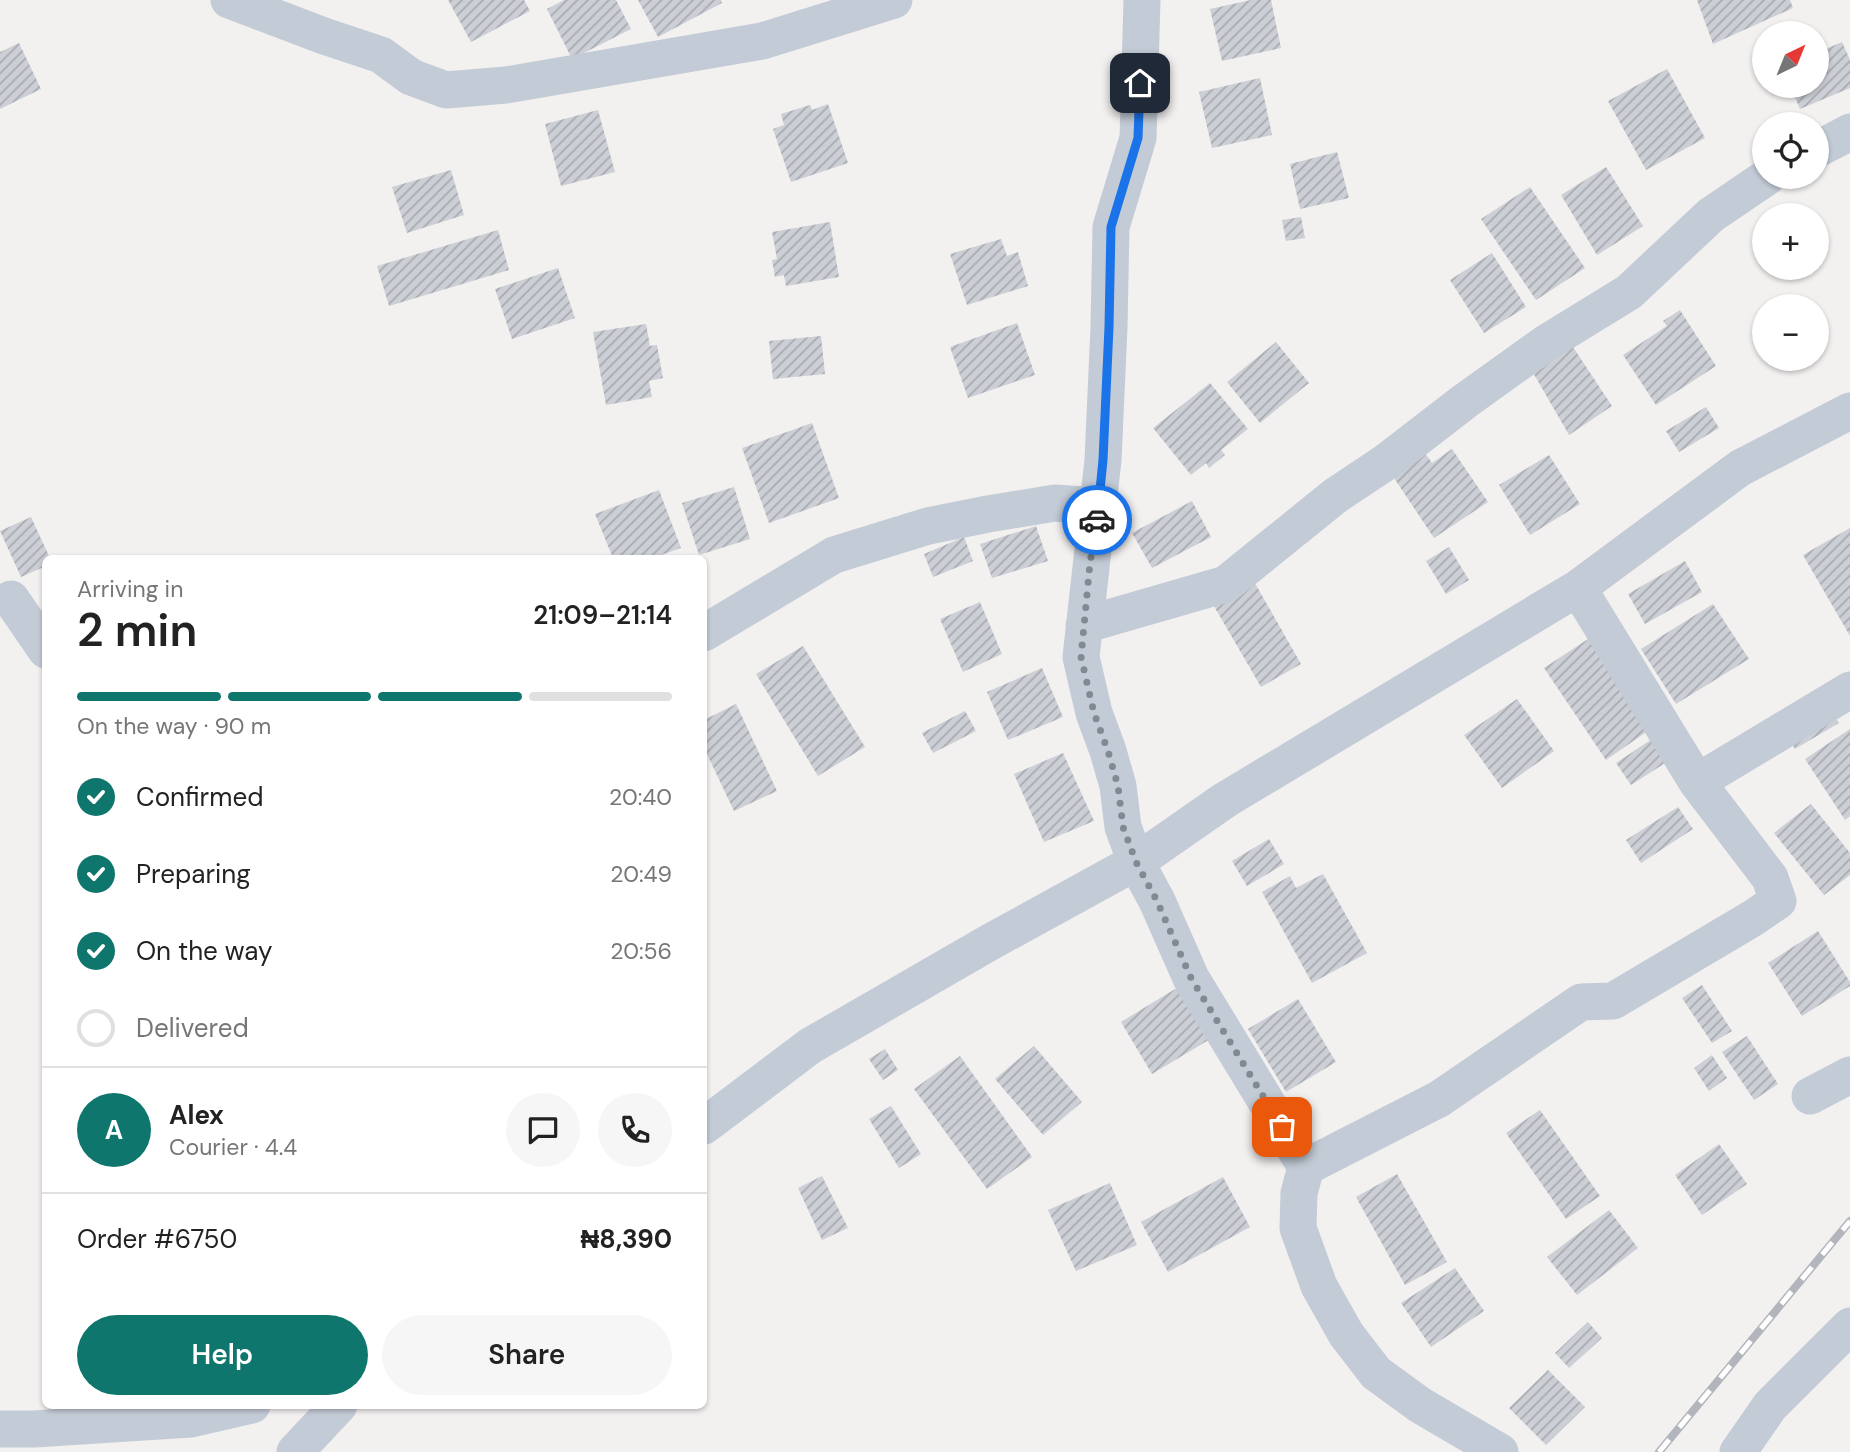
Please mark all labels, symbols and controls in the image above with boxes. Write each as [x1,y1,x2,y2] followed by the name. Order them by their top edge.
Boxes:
[1752,21,1829,98] north arrow
[1752,21,1829,371] map controls
[1110,53,1170,113] pin
[1121,64,1159,102] icon: home
[1752,112,1829,189] button: locate
[1752,203,1829,280] button: +
[1752,294,1829,371] button: −
[1062,485,1132,555] courier
[1078,501,1116,539] icon: car
[77,574,183,604] text: Arriving in
[533,598,672,632] text: 21:09–21:14
[77,600,197,660] text: 2 min
[77,711,271,741] text: On the way · 90 m
[77,778,115,816] icon: check
[136,780,263,814] text: Confirmed
[609,782,672,812] text: 20:40
[77,855,115,893] icon: check
[136,857,251,891] text: Preparing
[610,859,672,889] text: 20:49
[77,932,115,970] icon: check
[136,934,272,968] text: On the way
[610,936,672,966] text: 20:56
[136,1011,249,1045] text: Delivered
[506,1093,580,1167] button: chat
[598,1093,672,1167] button: phone
[1252,1097,1312,1157] pin
[169,1098,224,1132] text: Alex
[1263,1108,1301,1146] icon: bag
[105,1113,123,1147] text: A
[169,1132,297,1162] text: Courier · 4.4
[77,1222,237,1256] text: Order #6750
[580,1222,672,1256] text: ₦8,390
[77,1315,368,1395] button: Help
[382,1315,672,1395] button: Share

